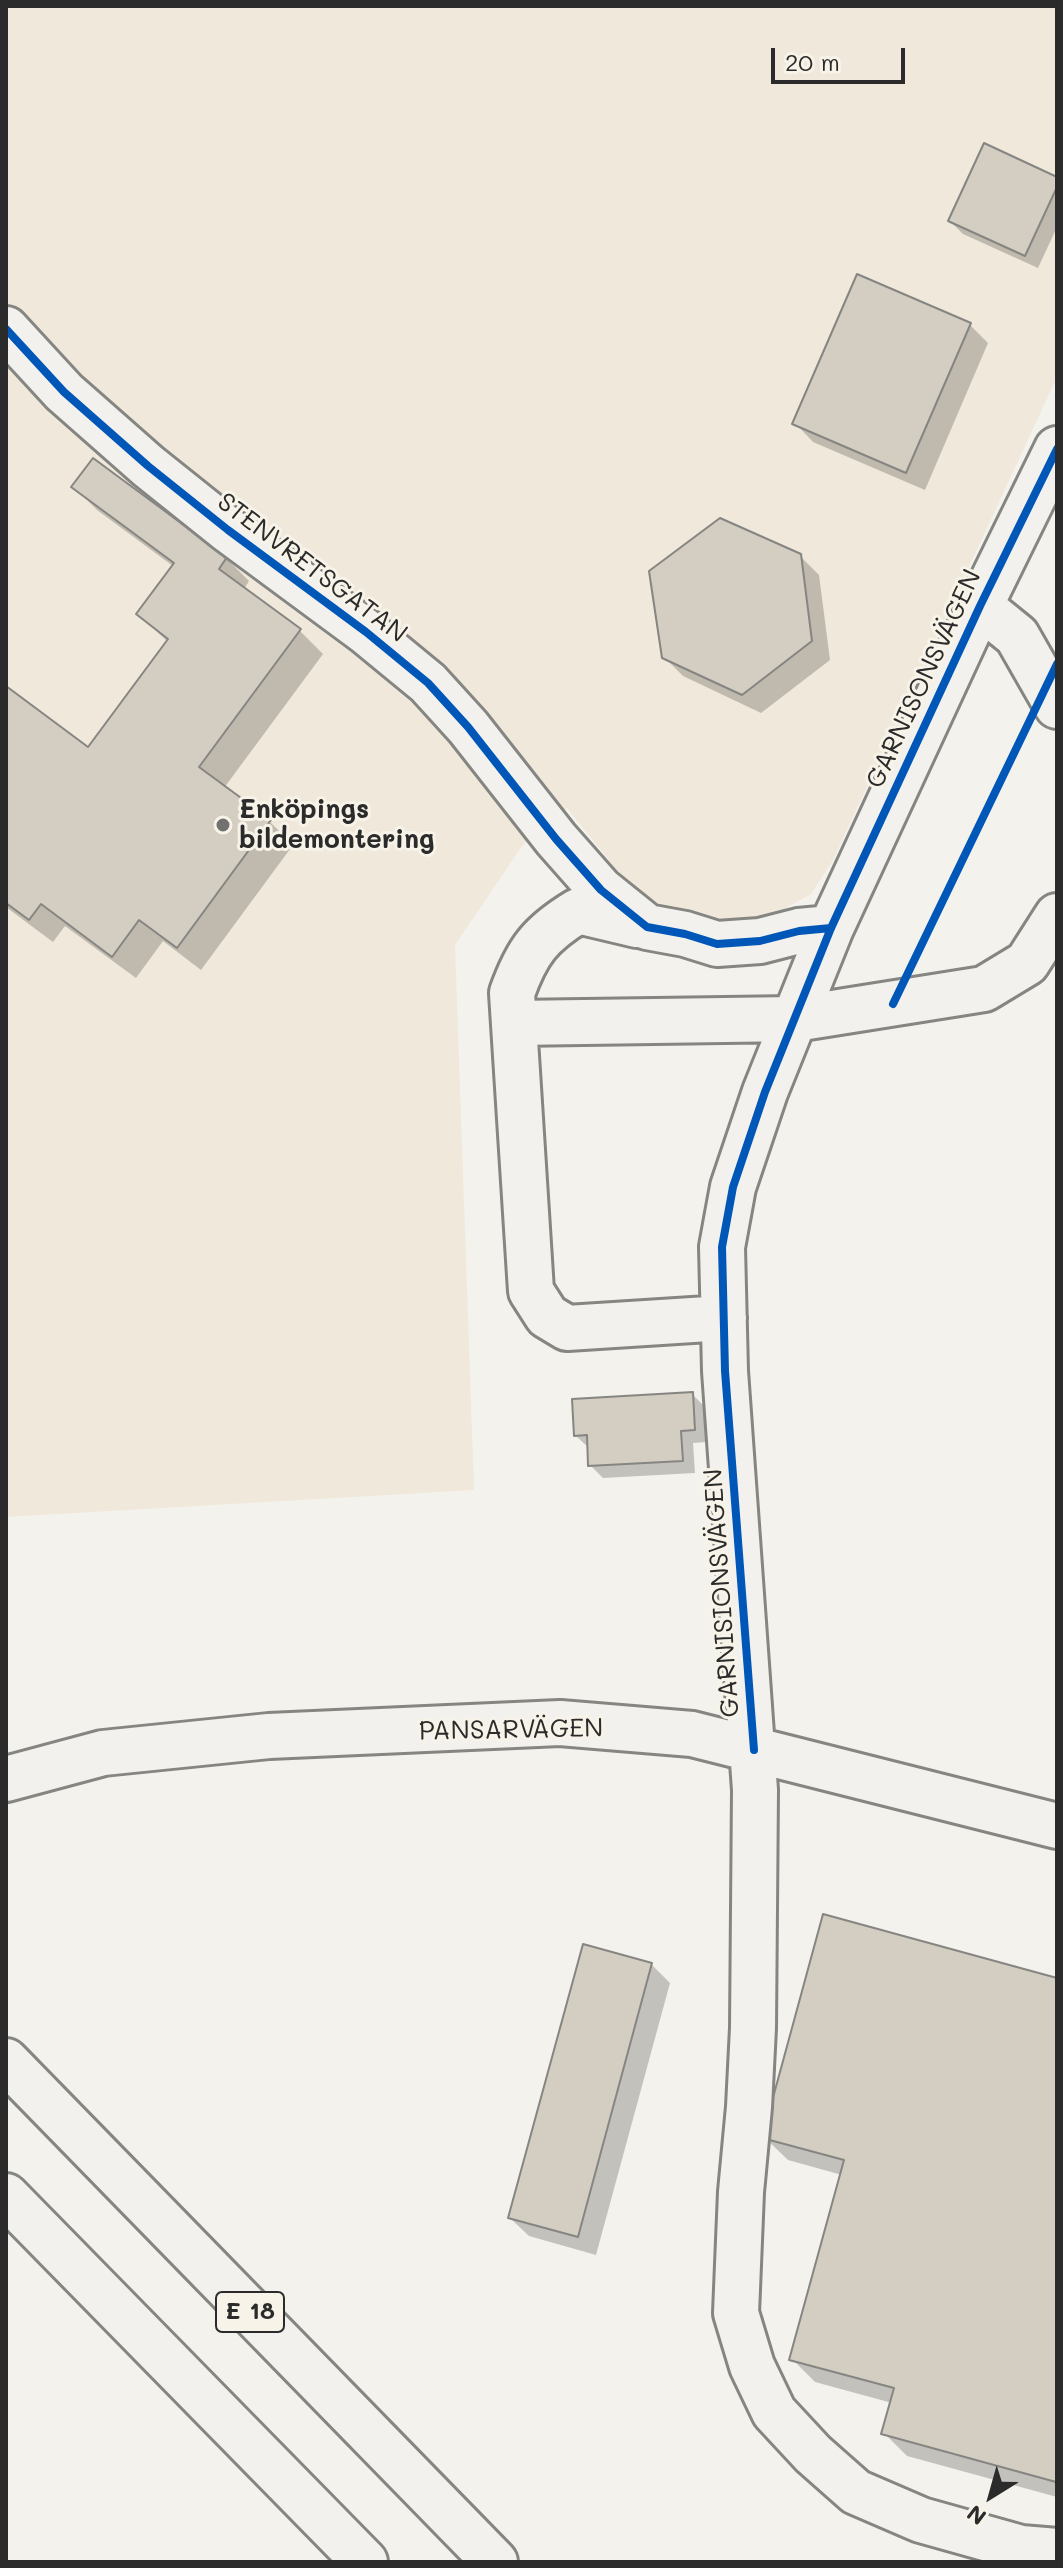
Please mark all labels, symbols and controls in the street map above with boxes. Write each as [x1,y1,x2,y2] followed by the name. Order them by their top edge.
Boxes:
[775,32,909,82] scale bar
[785,46,840,77] text: 20 m
[211,486,413,650] street label: STENVRETSGATAN
[860,565,988,793] street label: GARNISONSVÄGEN
[239,794,434,856] place label: Enköpings bildemontering
[214,816,232,834] marker: Enköpings bildemontering
[698,1468,746,1718] street label: GARNISIONSVÄGEN
[419,1713,603,1747] street label: PANSARVÄGEN
[216,2292,284,2332] road number: E 18
[951,2456,1031,2536] north arrow
[961,2499,992,2532] text: N

